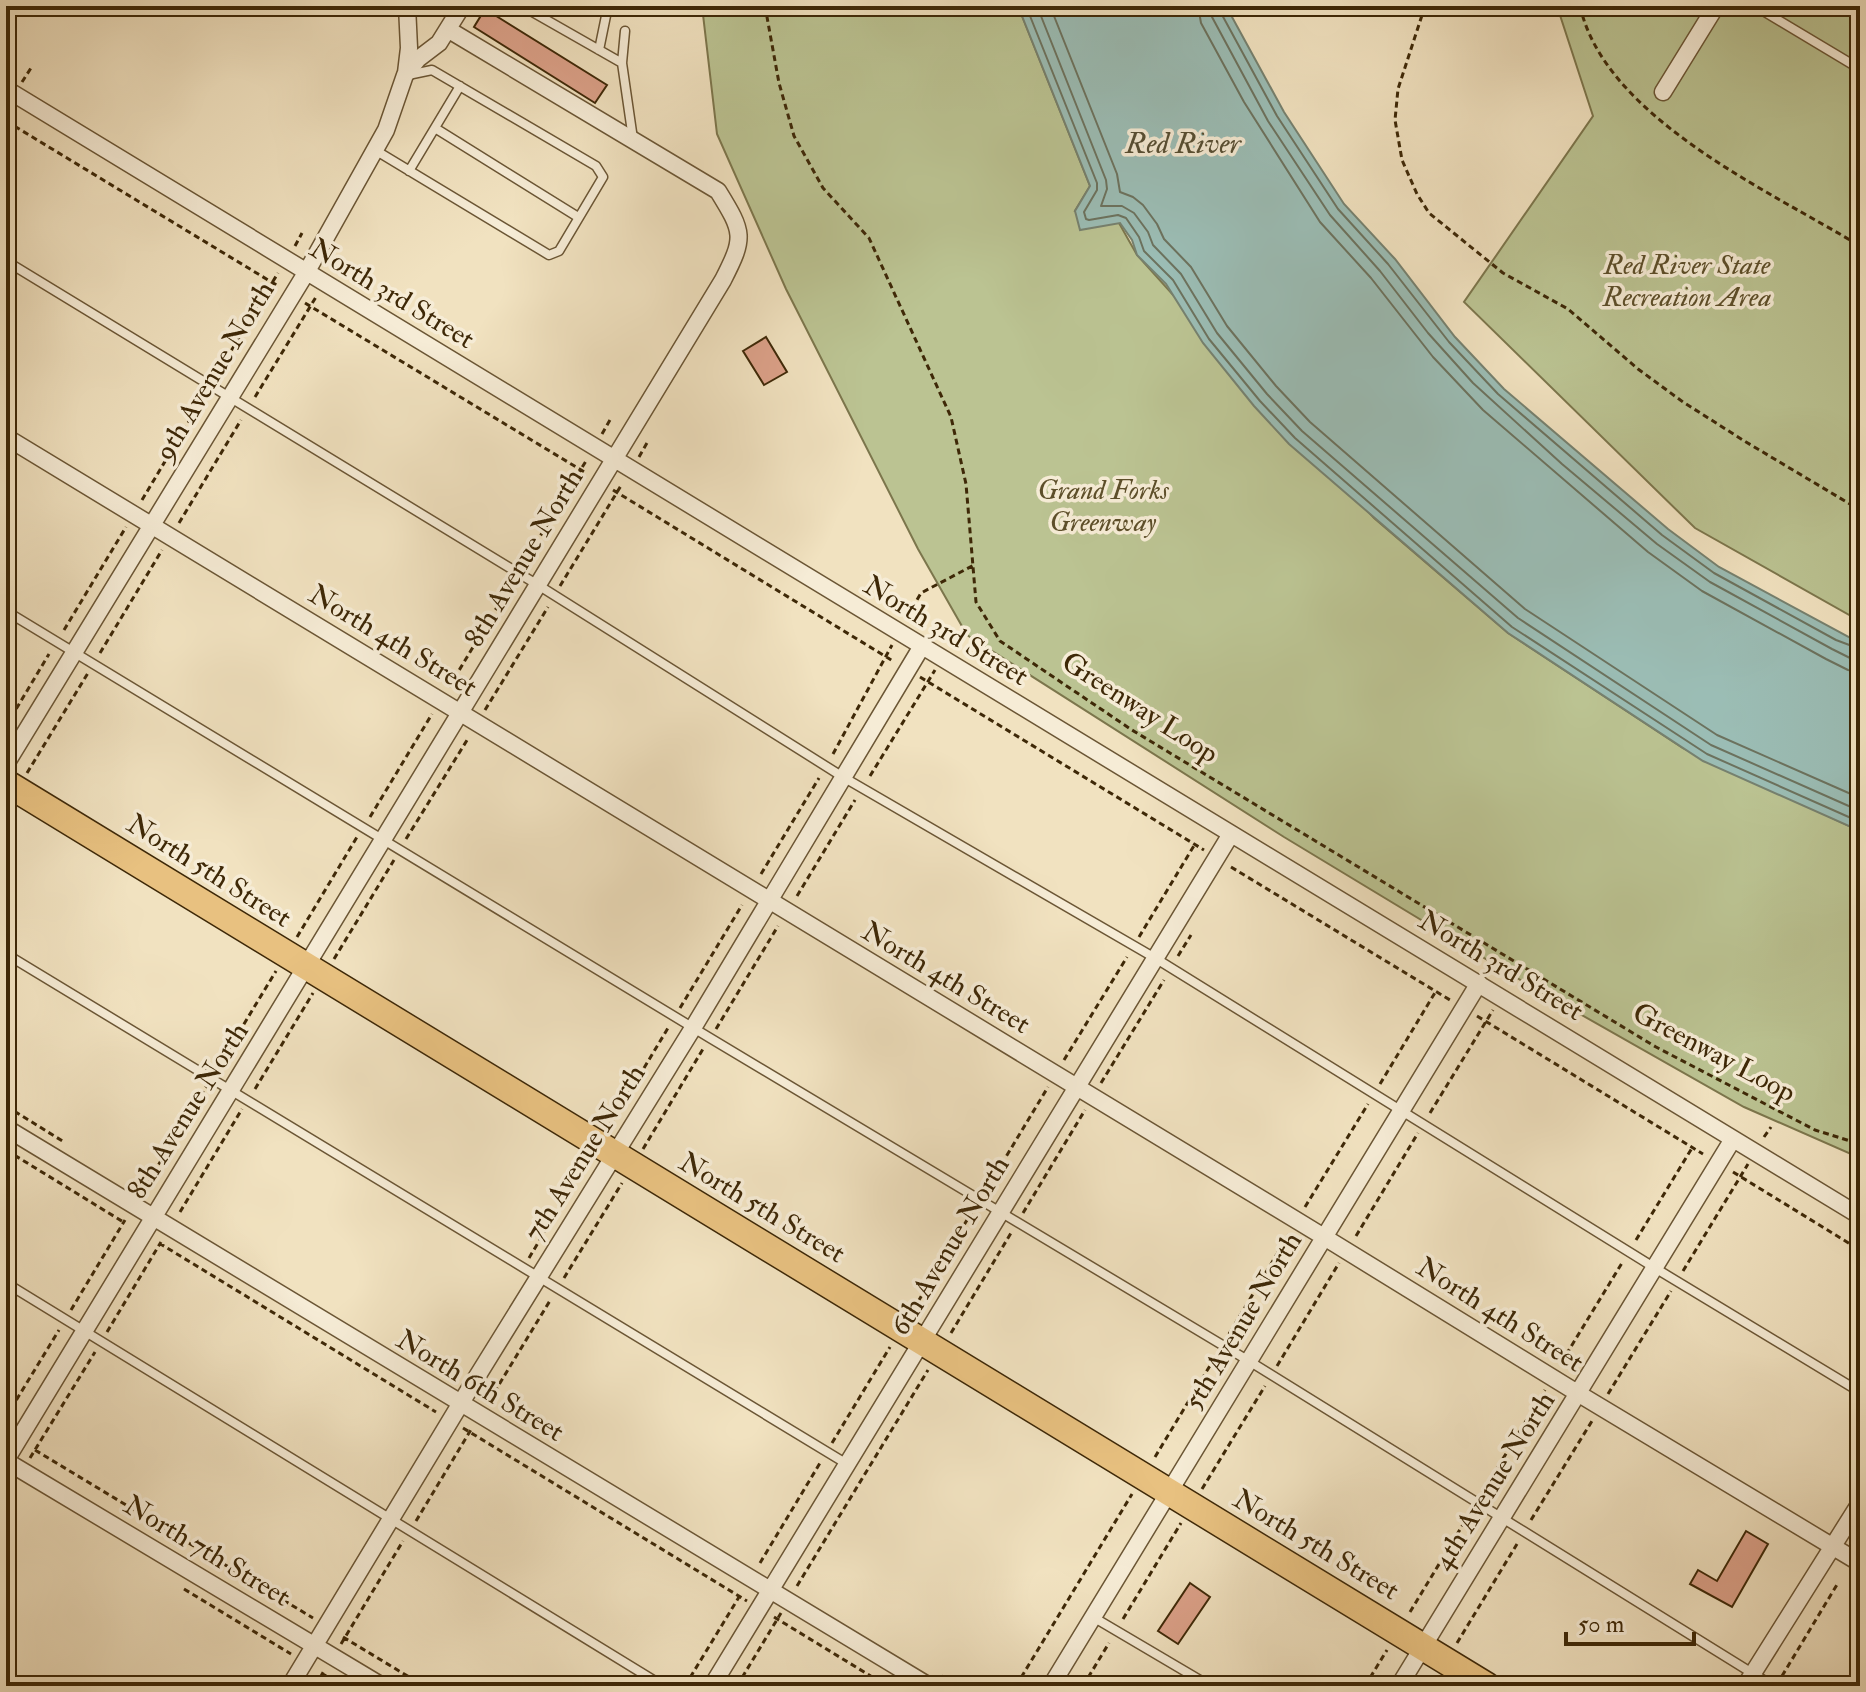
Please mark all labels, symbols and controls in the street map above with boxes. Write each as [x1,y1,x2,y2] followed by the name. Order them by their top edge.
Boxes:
[1124,125,1242,162] water label: Red River
[303,231,481,357] street label: North 3rd Street
[1602,248,1771,315] park label: Red River State Recreation Area
[147,275,282,469] street label: 9th Avenue North
[457,462,591,654] street label: 8th Avenue North
[1037,473,1170,540] park label: Grand Forks Greenway
[857,568,1035,694] street label: North 3rd Street
[302,577,484,705] street label: North 4th Street
[1055,644,1225,772] street label: Greenway Loop
[120,806,298,936] street label: North 5th Street
[1412,903,1590,1029] street label: North 3rd Street
[855,914,1037,1042] street label: North 4th Street
[1627,995,1801,1111] street label: Greenway Loop
[120,1016,256,1206] street label: 8th Avenue North
[517,1058,653,1248] street label: 7th Avenue North
[673,1145,851,1271] street label: North 5th Street
[883,1150,1017,1342] street label: 6th Avenue North
[1176,1226,1310,1416] street label: 5th Avenue North
[1410,1250,1590,1380] street label: North 4th Street
[390,1322,570,1450] street label: North 6th Street
[1425,1385,1563,1577] street label: 4th Avenue North
[1227,1482,1405,1608] street label: North 5th Street
[117,1488,297,1614] street label: North 7th Street
[1566,1596,1694,1646] scale bar
[1578,1609,1625,1640] text: 50 m

